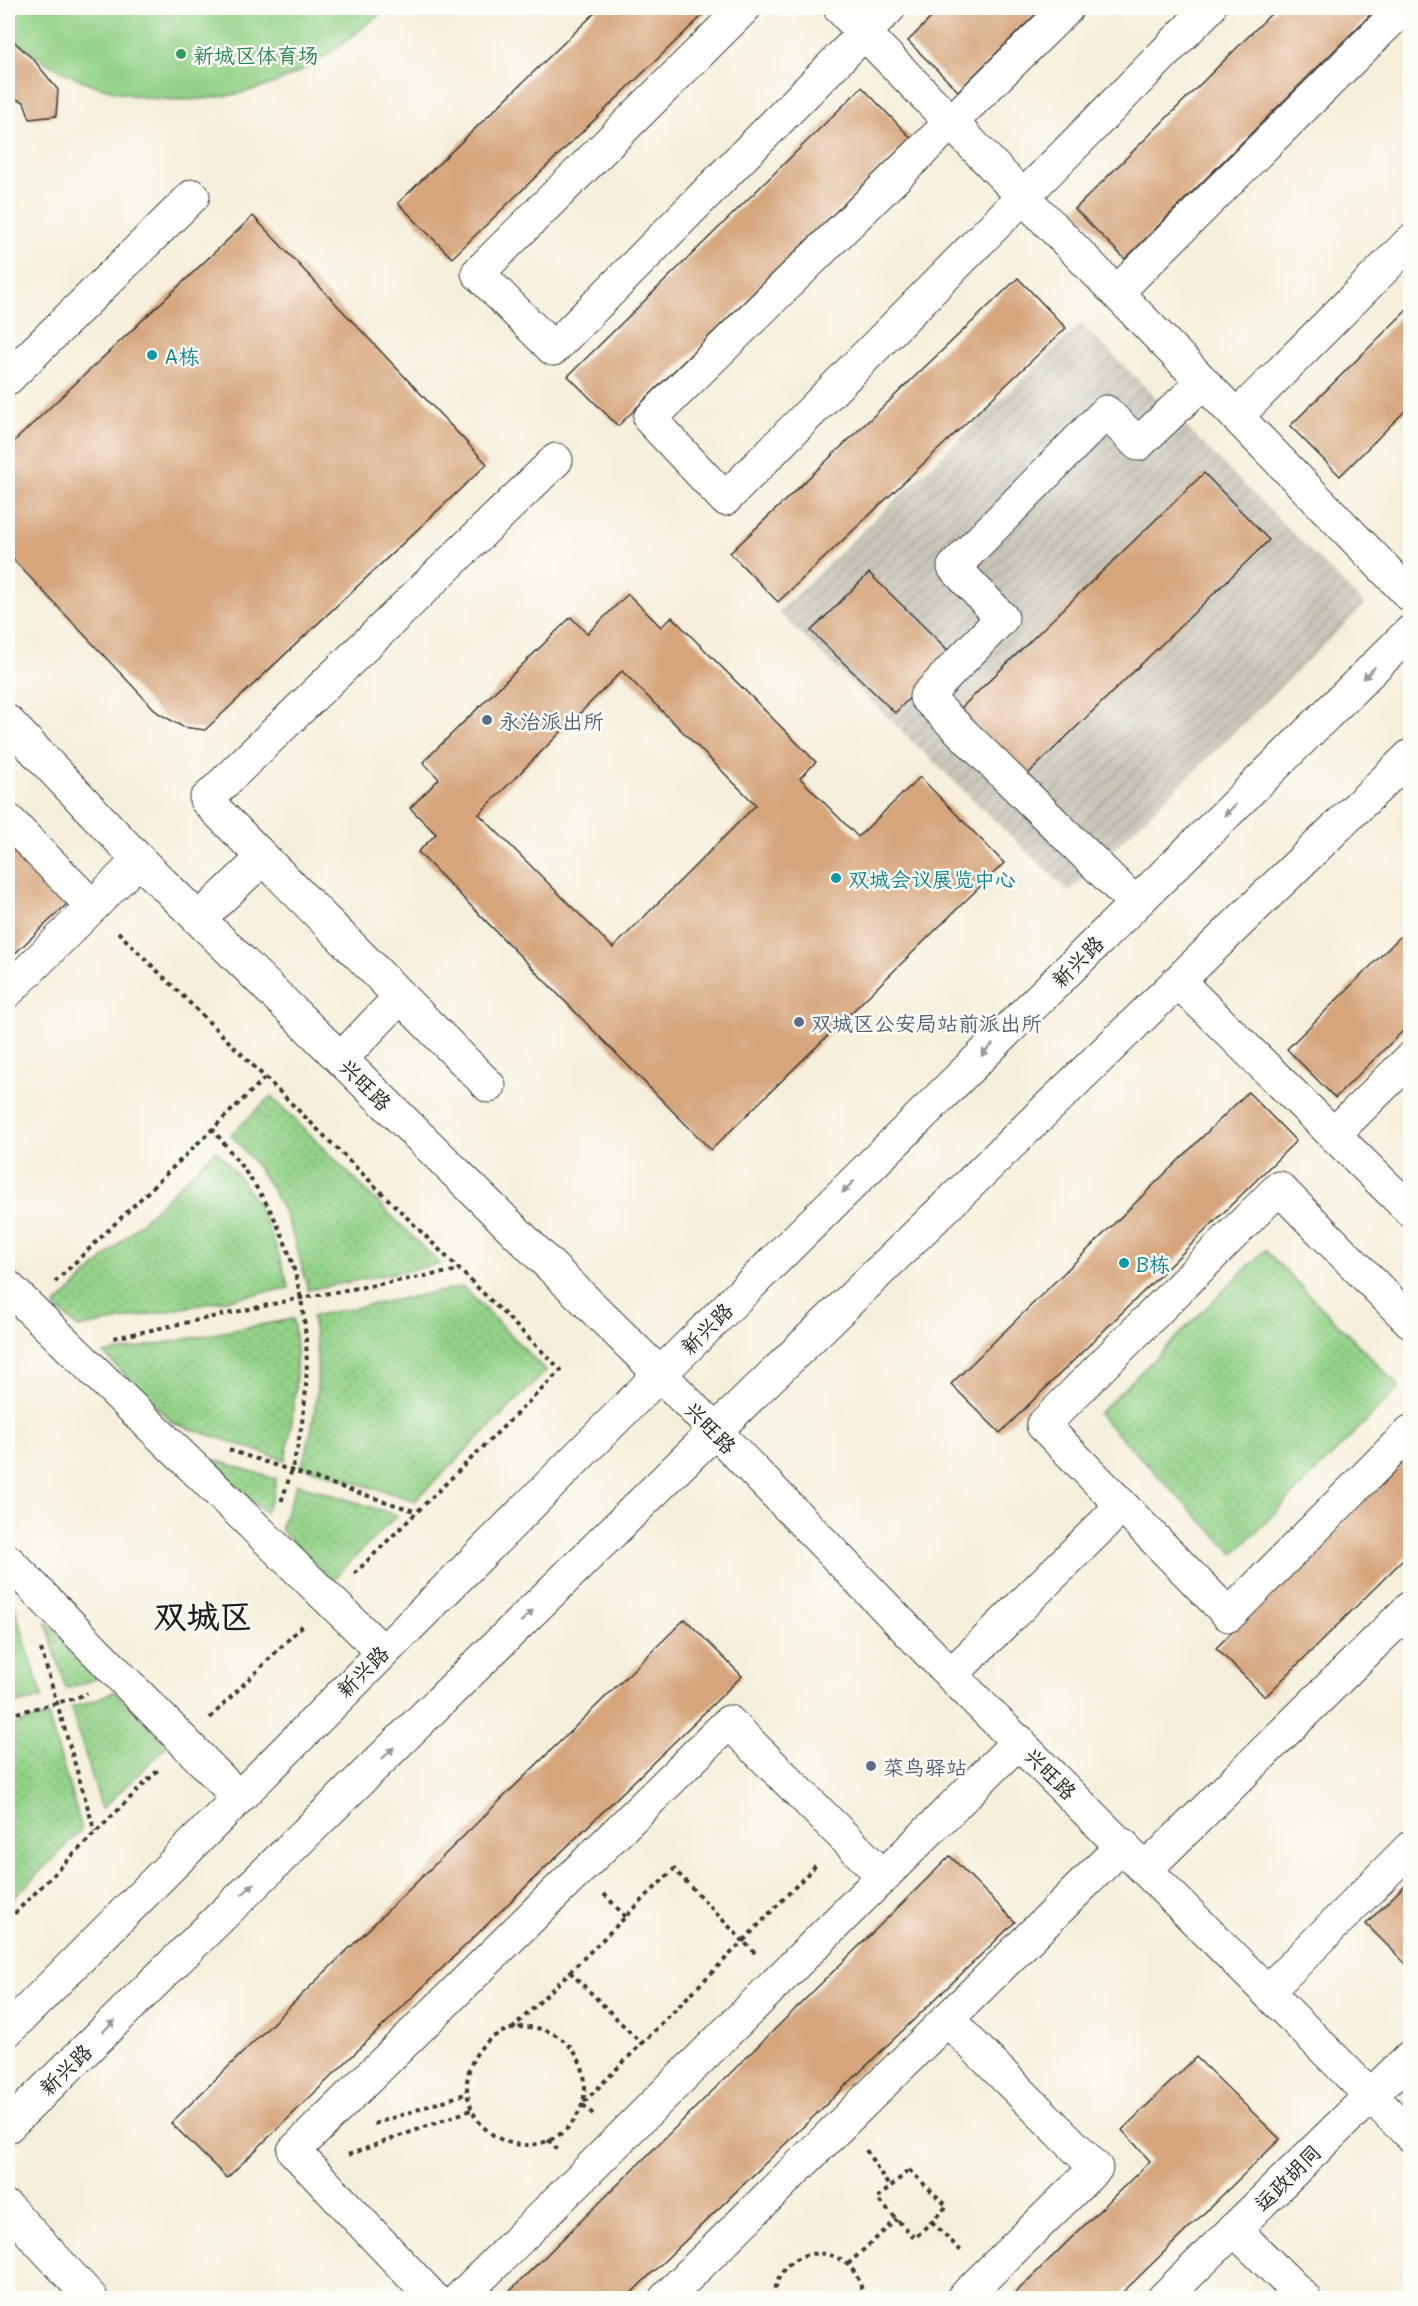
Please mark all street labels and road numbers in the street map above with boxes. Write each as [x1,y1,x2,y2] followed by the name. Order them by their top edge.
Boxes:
[1045,929,1109,993] street label: 新兴路
[334,1052,398,1116] street label: 兴旺路
[674,1296,738,1360] street label: 新兴路
[679,1395,743,1459] street label: 兴旺路
[330,1639,394,1703] street label: 新兴路
[1019,1741,1083,1805] street label: 兴旺路
[33,2037,97,2101] street label: 新兴路
[1248,2138,1326,2216] street label: 运政胡同

